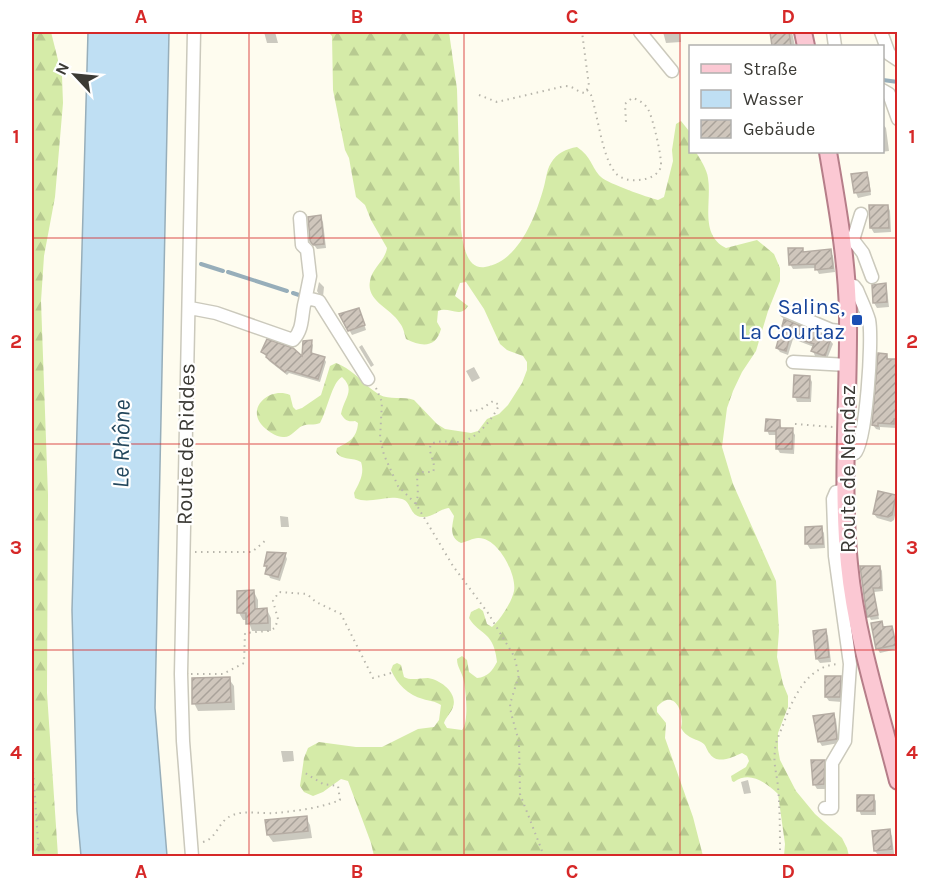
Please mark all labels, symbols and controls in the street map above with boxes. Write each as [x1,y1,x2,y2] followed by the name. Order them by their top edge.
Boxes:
[135,5,148,28] text: A
[351,5,363,28] text: B
[566,5,578,28] text: C
[781,5,795,28] text: D
[45,45,105,105] north arrow
[689,45,884,153] legend
[743,58,797,80] text: Straße
[51,59,73,78] text: N
[743,88,804,110] text: Wasser
[743,118,815,140] text: Gebäude
[12,125,20,148] text: 1
[908,125,916,148] text: 1
[740,294,845,345] place label: Salins, La Courtaz
[850,313,864,327] marker: Salins, La Courtaz
[10,330,22,353] text: 2
[906,330,918,353] text: 2
[172,363,200,525] street label: Route de Riddes
[835,385,861,553] street label: Route de Nendaz
[106,399,136,489] water label: Le Rhône
[10,536,22,559] text: 3
[906,536,918,559] text: 3
[10,741,22,764] text: 4
[906,741,918,764] text: 4
[135,860,148,883] text: A
[351,860,363,883] text: B
[566,860,578,883] text: C
[781,860,795,883] text: D

